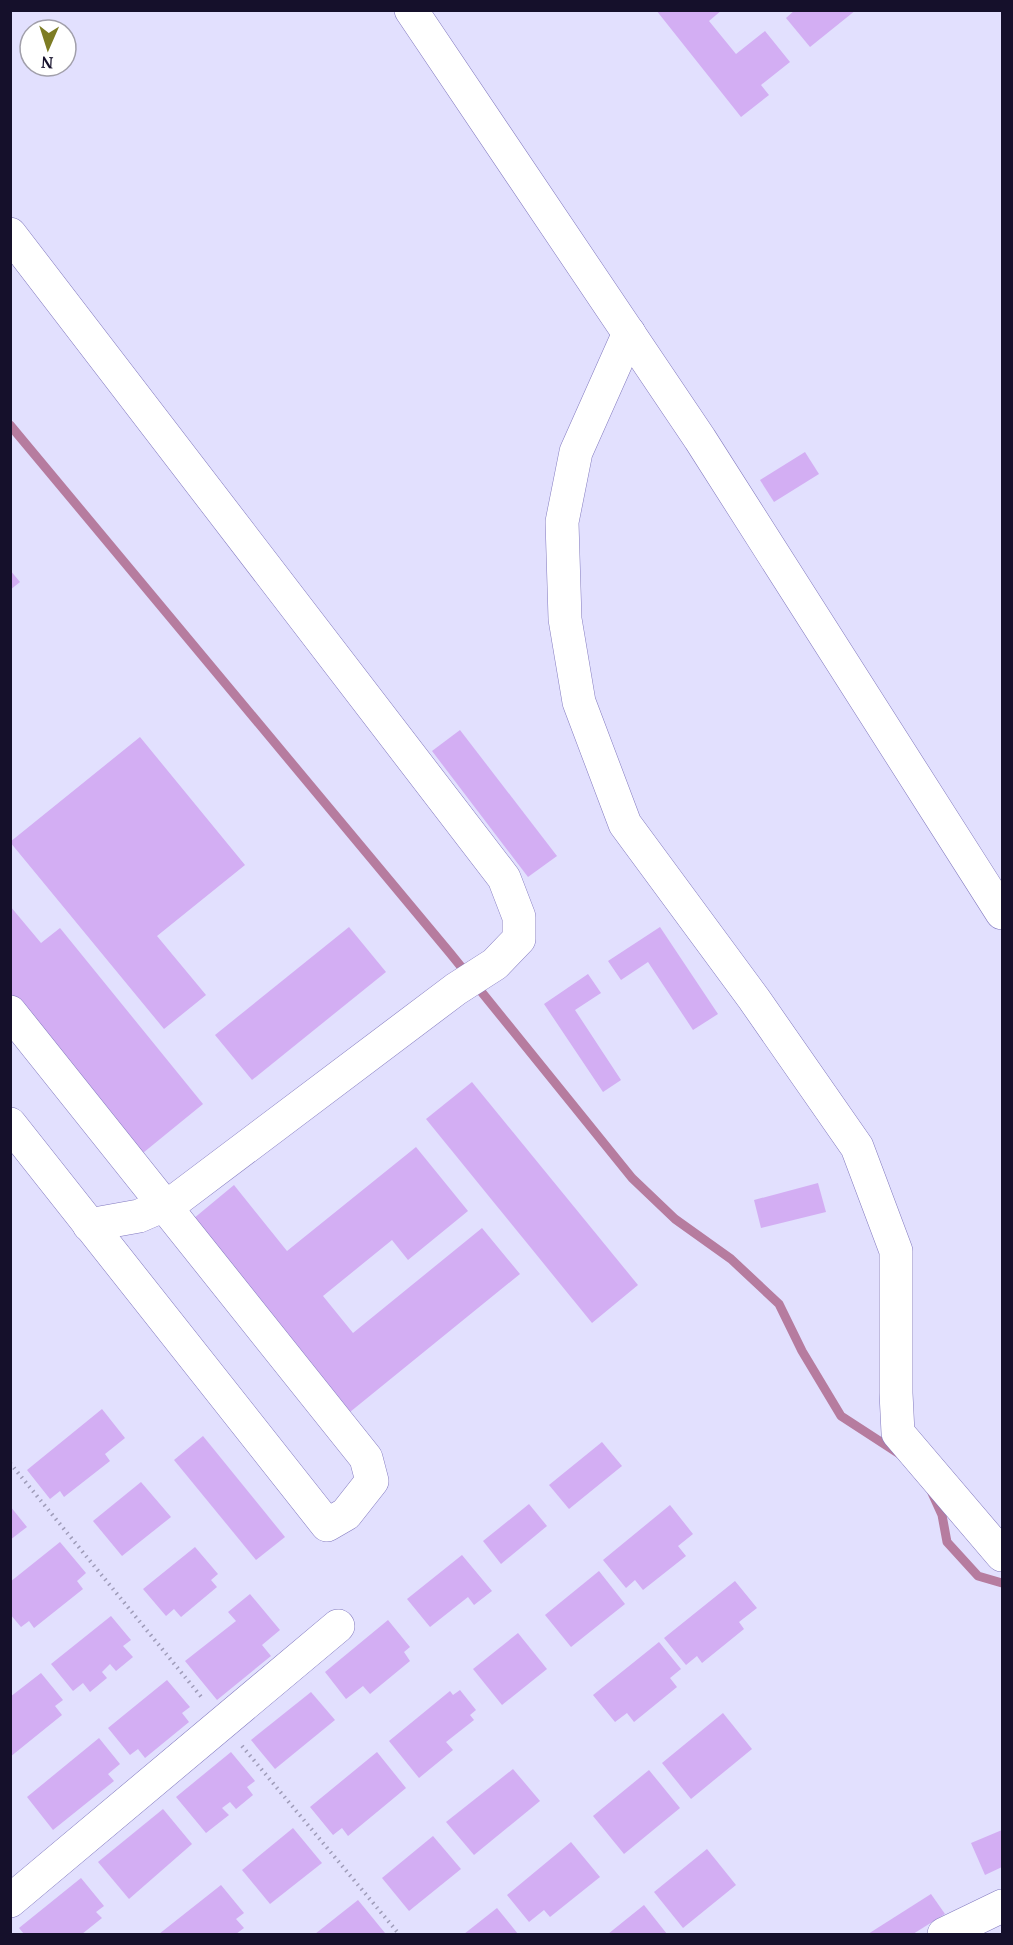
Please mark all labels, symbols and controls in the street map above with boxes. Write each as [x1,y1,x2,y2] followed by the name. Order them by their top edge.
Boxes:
[18,18,78,78] north arrow
[41,52,54,74] text: N

